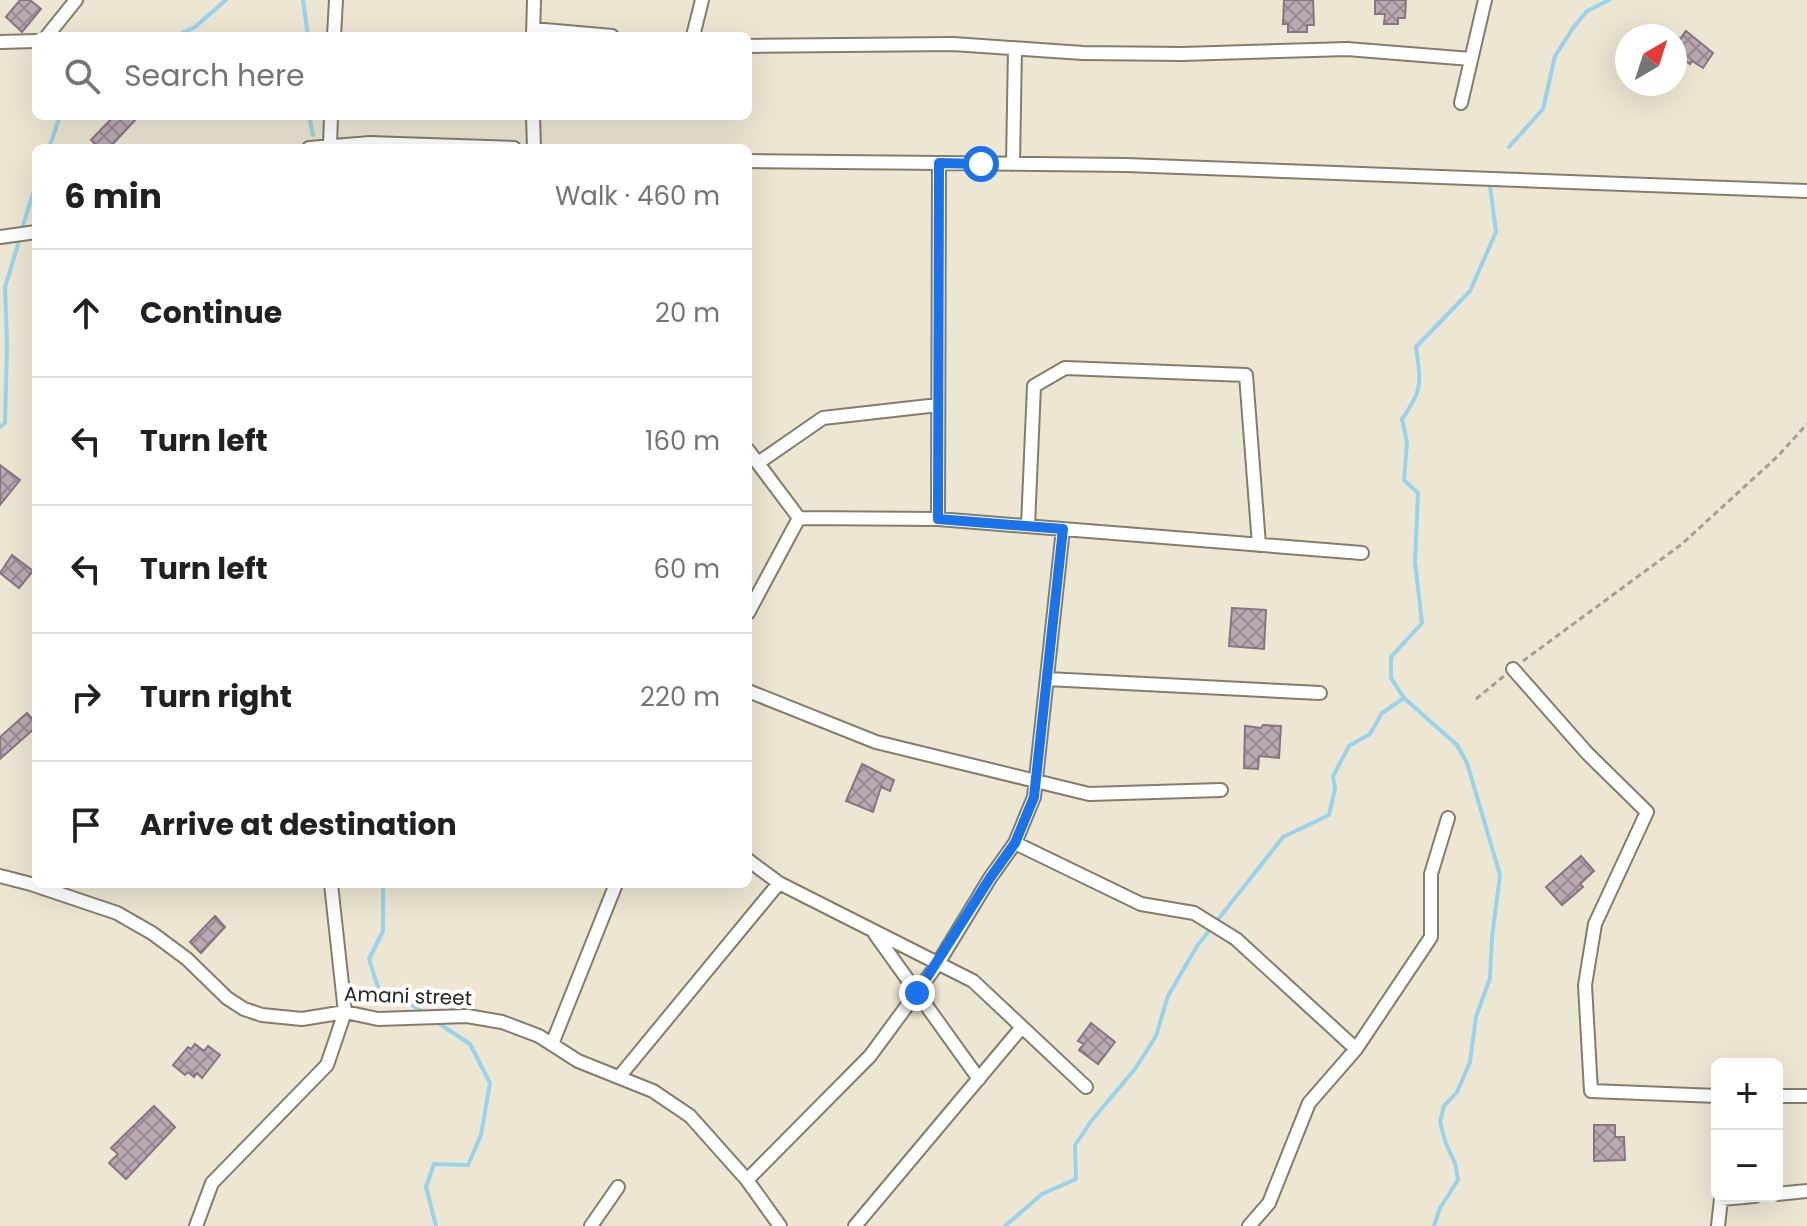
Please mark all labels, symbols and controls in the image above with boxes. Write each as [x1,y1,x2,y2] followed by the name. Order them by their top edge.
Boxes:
[1615,24,1687,96] north arrow
[32,32,752,120] search box
[60,54,104,98] icon: search
[124,54,305,97] text: Search here
[963,146,999,182] route start
[64,172,162,220] text: 6 min
[555,178,720,214] text: Walk · 460 m
[64,291,108,335] icon: ahead
[140,291,282,334] text: Continue
[655,295,720,331] text: 20 m
[64,419,108,463] icon: left
[140,419,268,462] text: Turn left
[645,423,720,459] text: 160 m
[64,547,108,591] icon: left
[140,547,268,590] text: Turn left
[653,551,720,587] text: 60 m
[64,675,108,719] icon: right
[140,675,292,718] text: Turn right
[640,679,720,715] text: 220 m
[64,803,108,847] icon: arrive
[140,803,457,846] text: Arrive at destination
[899,975,935,1011] route end
[344,980,472,1012] street label: Amani street
[1711,1058,1783,1202] map controls
[1711,1058,1783,1130] button: +
[1711,1130,1783,1202] button: −

